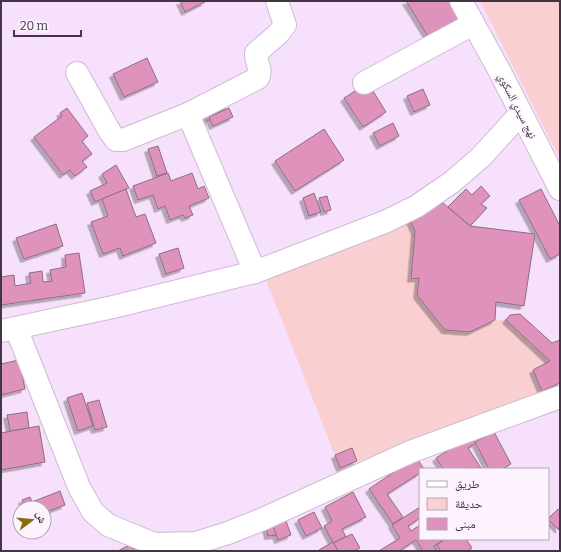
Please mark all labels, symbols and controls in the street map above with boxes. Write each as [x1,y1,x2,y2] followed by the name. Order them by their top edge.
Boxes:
[14,12,81,38] scale bar
[20,19,49,33] text: 20 m
[493,71,539,142] street label: نهج سيدي السكوي
[419,468,549,540] legend
[455,477,480,491] text: طريق
[455,497,483,511] text: حديقة
[12,500,52,540] north arrow
[32,510,49,525] text: ش
[455,517,476,531] text: مبنى

